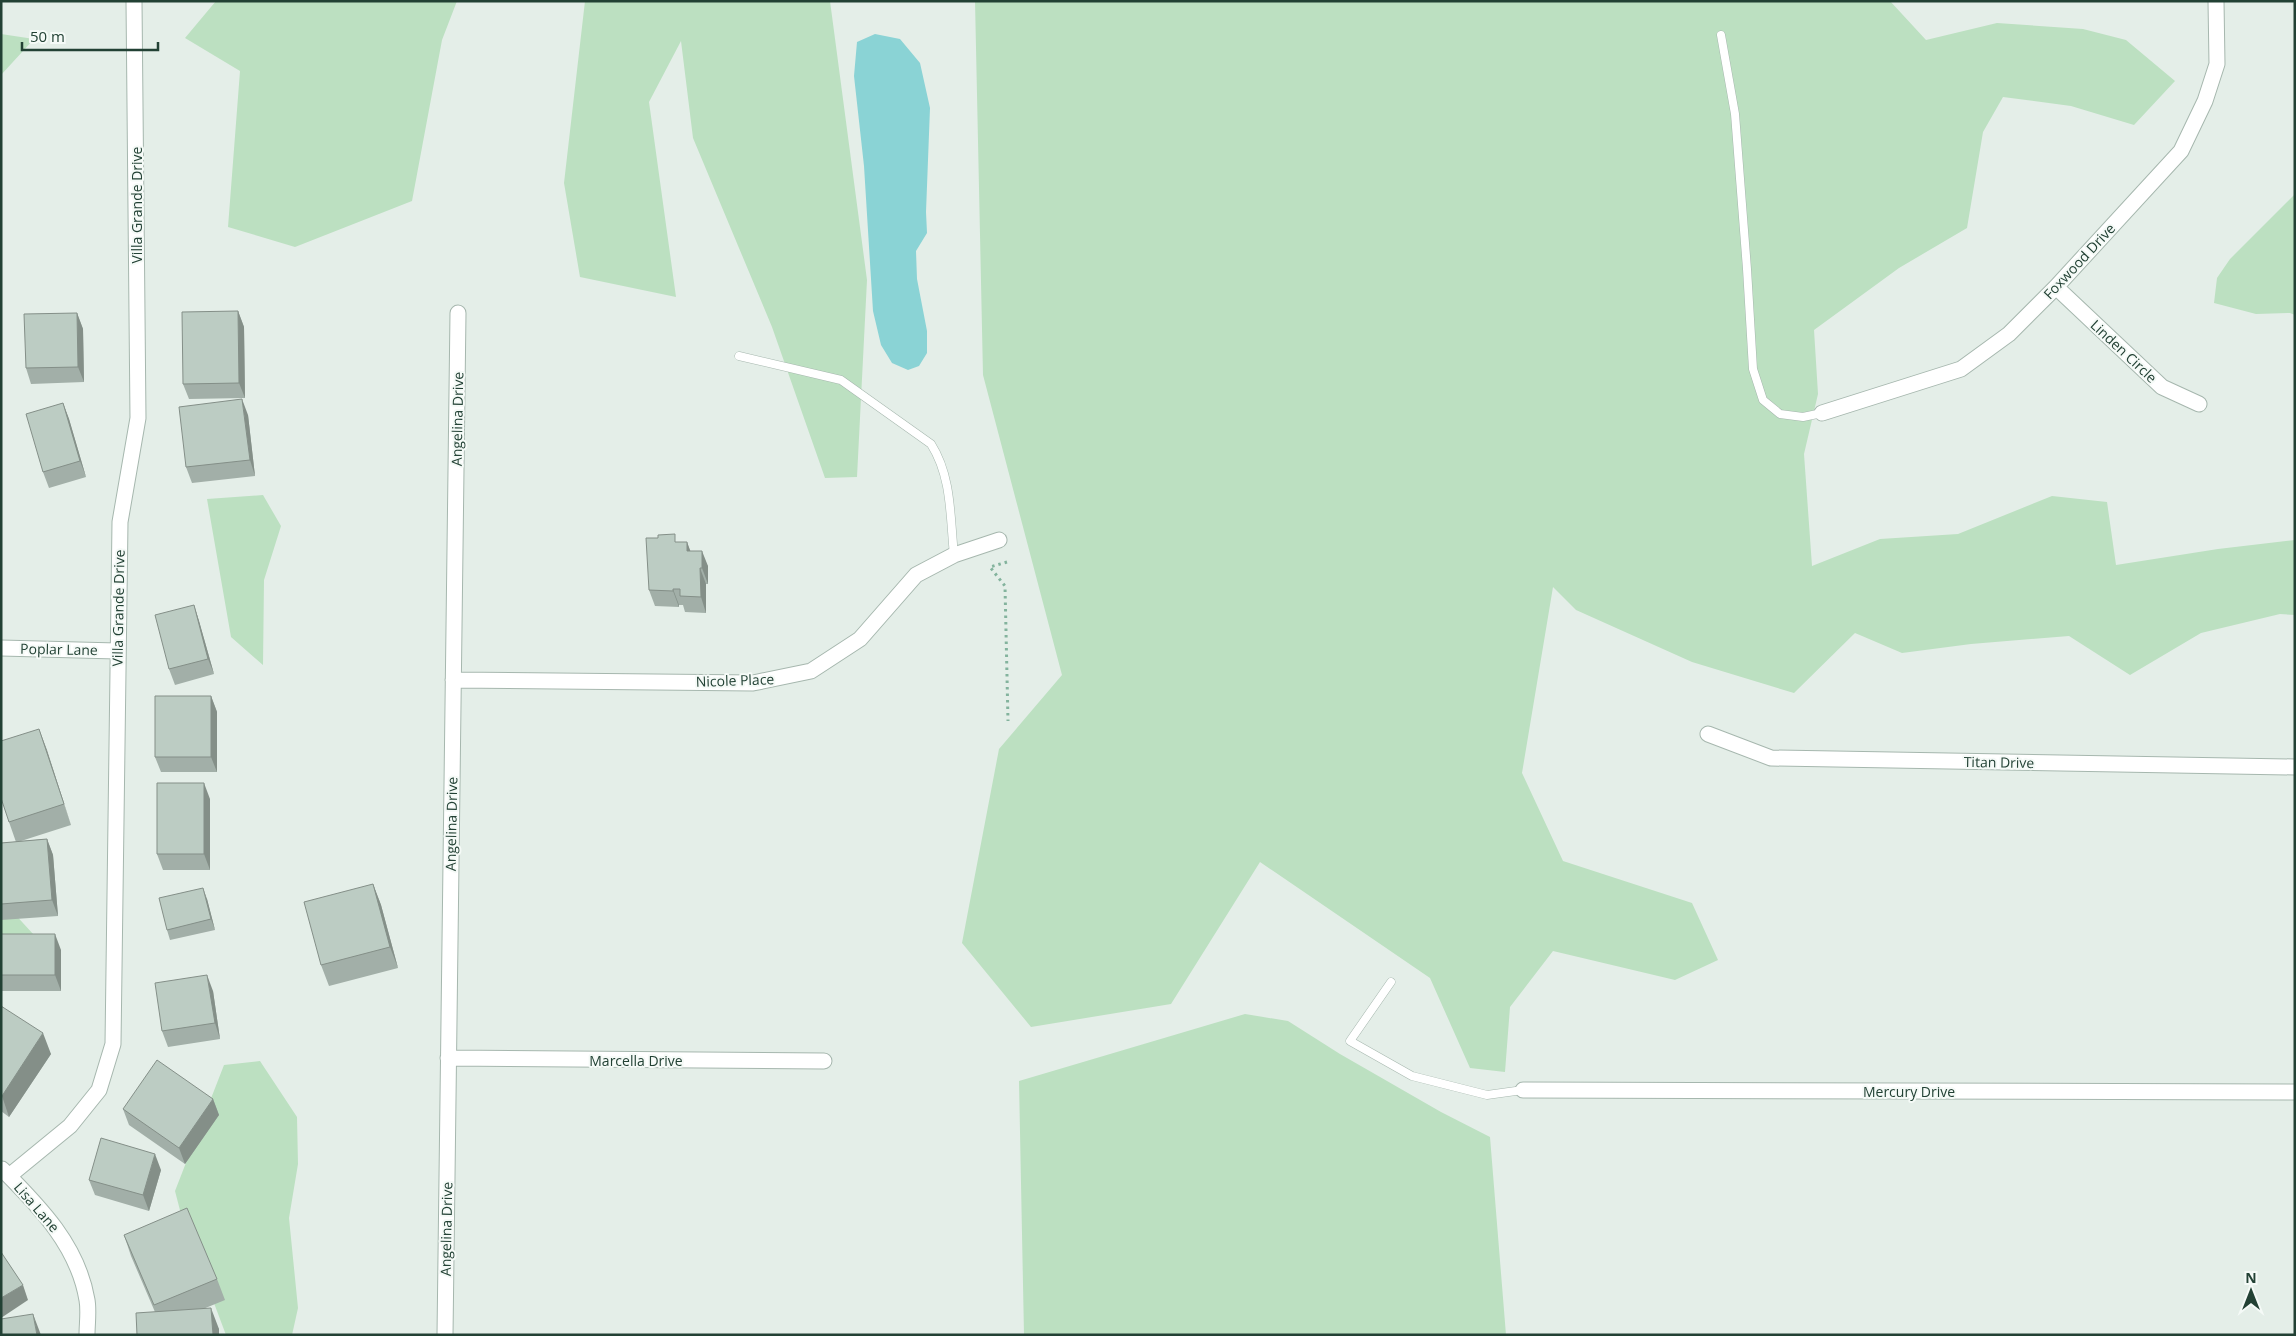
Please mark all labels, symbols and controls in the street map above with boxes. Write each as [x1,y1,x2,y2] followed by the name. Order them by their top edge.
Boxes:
[22,20,159,52] scale bar
[30,26,65,46] text: 50 m
[127,146,146,263] street label: Villa Grande Drive
[2039,219,2119,303] street label: Foxwood Drive
[2087,315,2161,387] street label: Linden Circle
[447,372,467,466] street label: Angelina Drive
[107,549,129,667] street label: Villa Grande Drive
[20,639,98,659] street label: Poplar Lane
[695,669,775,691] street label: Nicole Place
[1964,752,2035,772] street label: Titan Drive
[441,777,461,871] street label: Angelina Drive
[589,1051,683,1070] street label: Marcella Drive
[1863,1082,1955,1101] street label: Mercury Drive
[10,1178,64,1236] street label: Lisa Lane
[436,1182,456,1276] street label: Angelina Drive
[2226,1266,2276,1316] north arrow
[2245,1268,2257,1287] text: N

